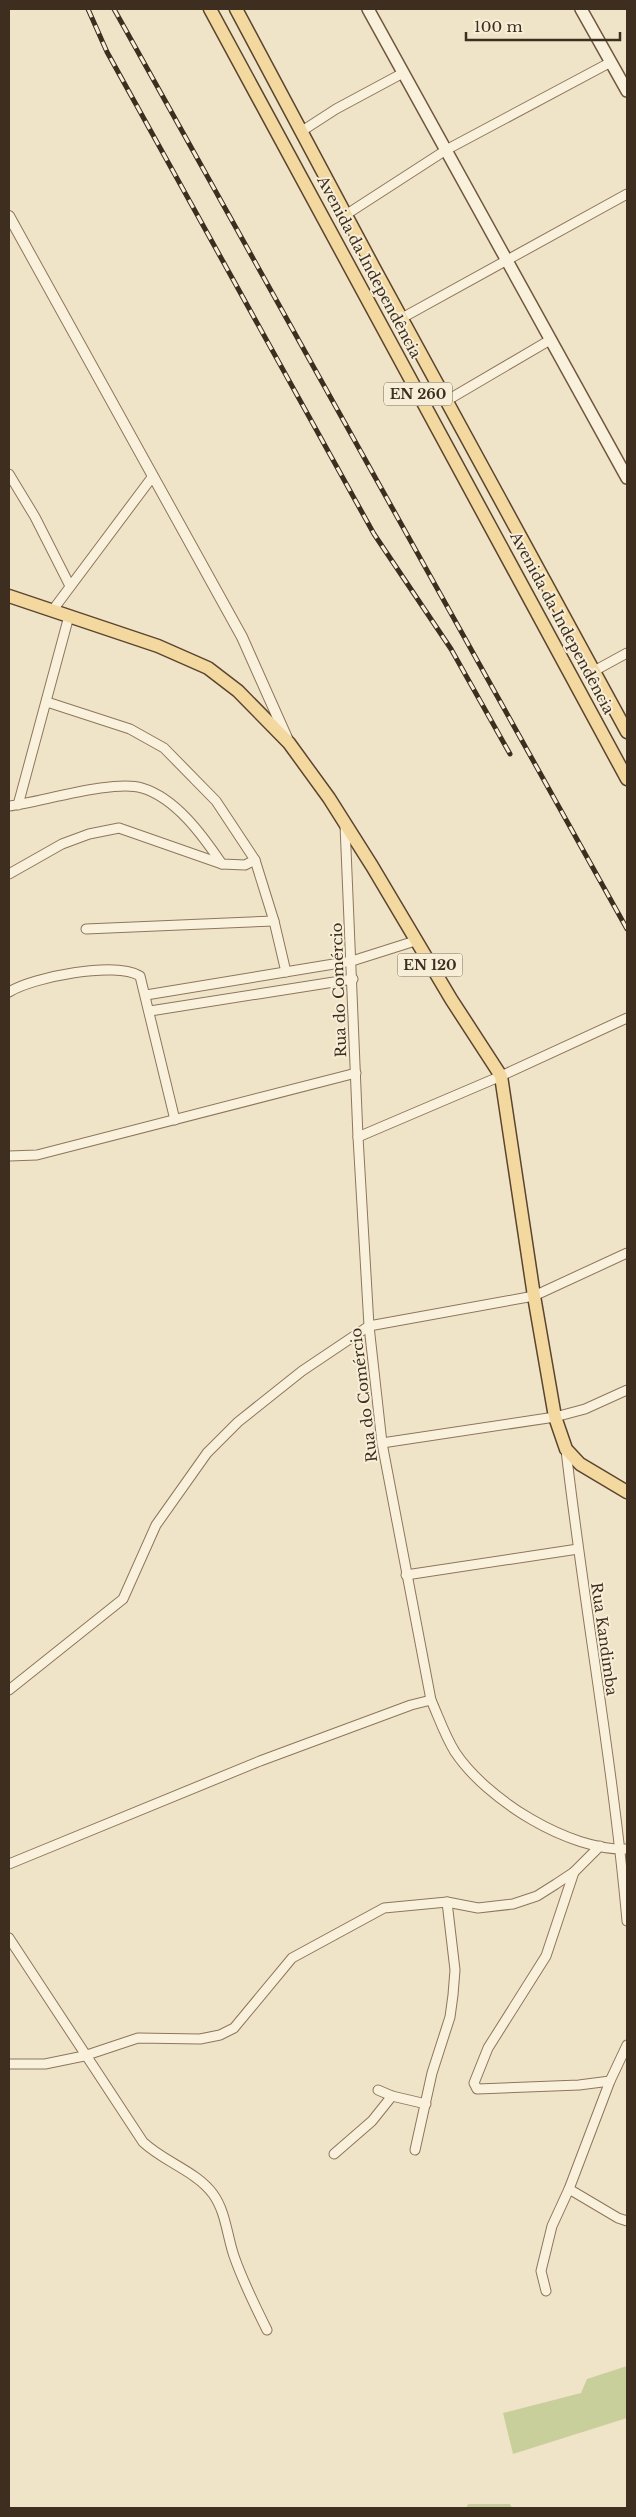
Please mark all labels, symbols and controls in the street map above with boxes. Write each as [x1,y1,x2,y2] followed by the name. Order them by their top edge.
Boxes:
[466,10,620,42] scale bar
[474,17,523,36] text: 100 m
[313,172,426,362] street label: Avenida da Independência
[384,382,452,406] road number: EN 260
[506,528,619,718] street label: Avenida da Independência
[327,922,350,1058] street label: Rua do Comércio
[398,954,462,976] road number: EN 120
[346,1327,381,1463] street label: Rua do Comércio
[587,1581,622,1697] street label: Rua Kandimba

